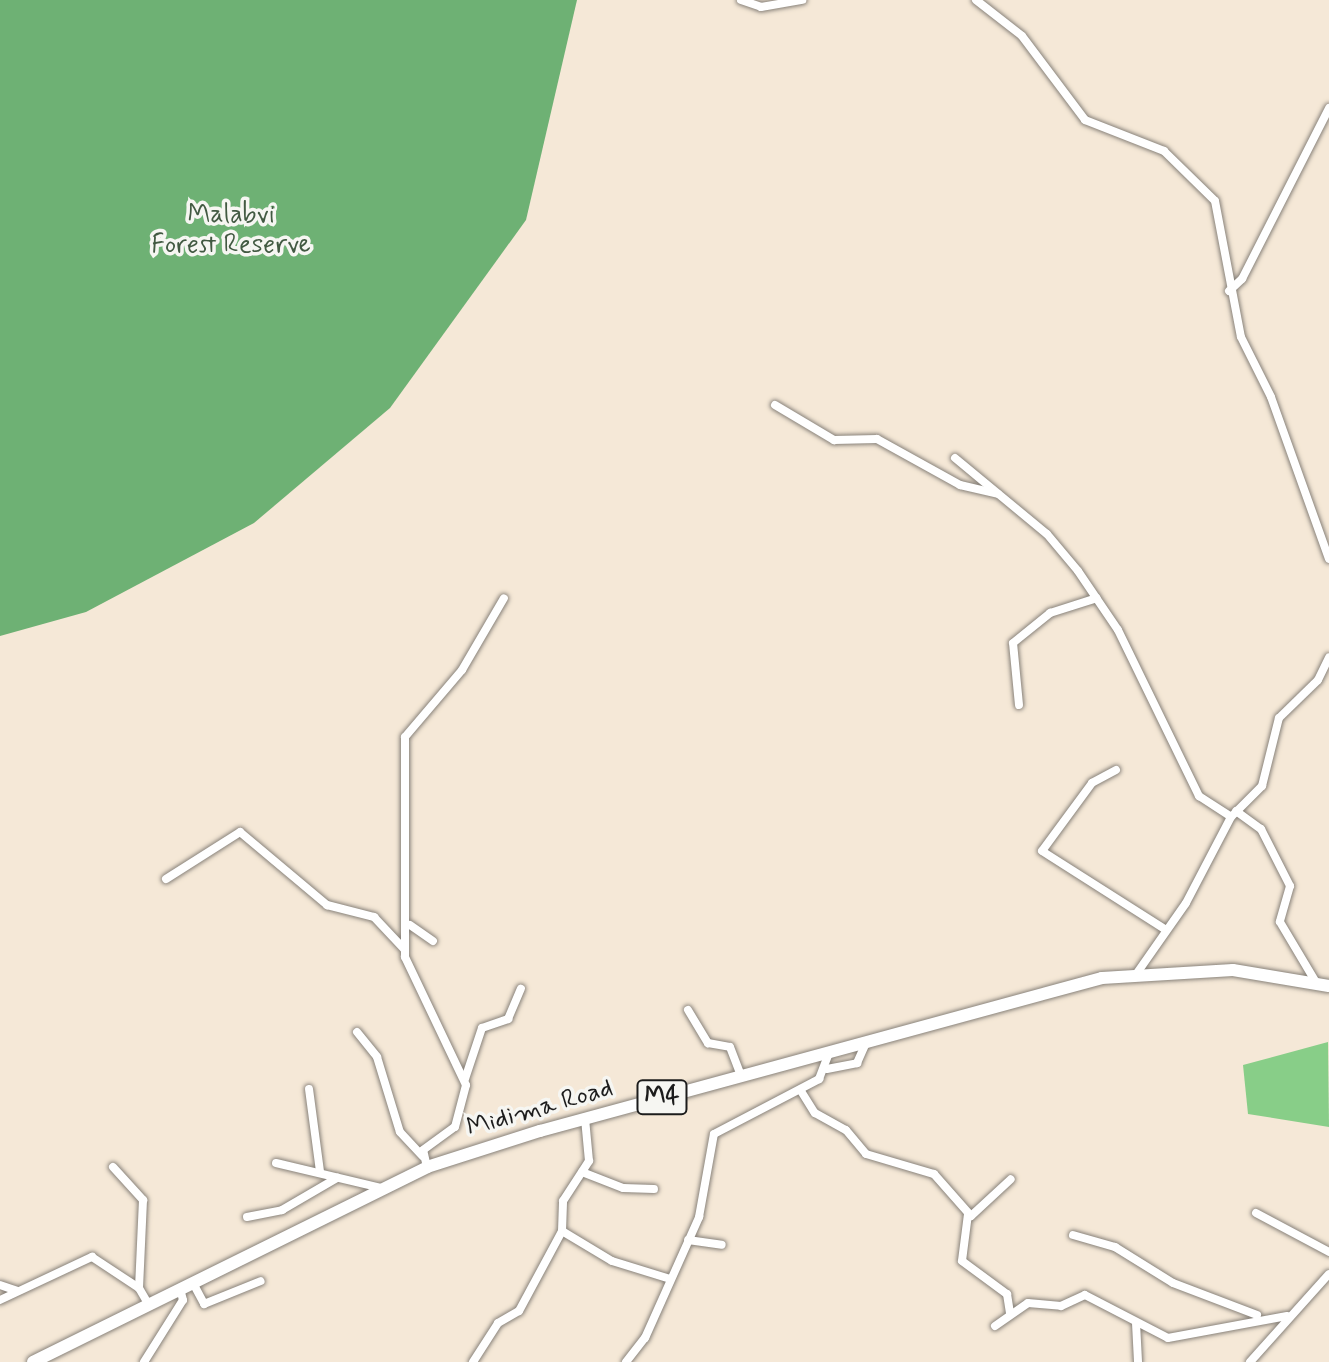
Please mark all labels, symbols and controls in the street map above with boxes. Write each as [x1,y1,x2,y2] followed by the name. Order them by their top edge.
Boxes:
[151,200,311,262] park label: Malabvi Forest Reserve
[463,1073,617,1145] street label: Midima Road
[636,1077,688,1117] road number: M4

